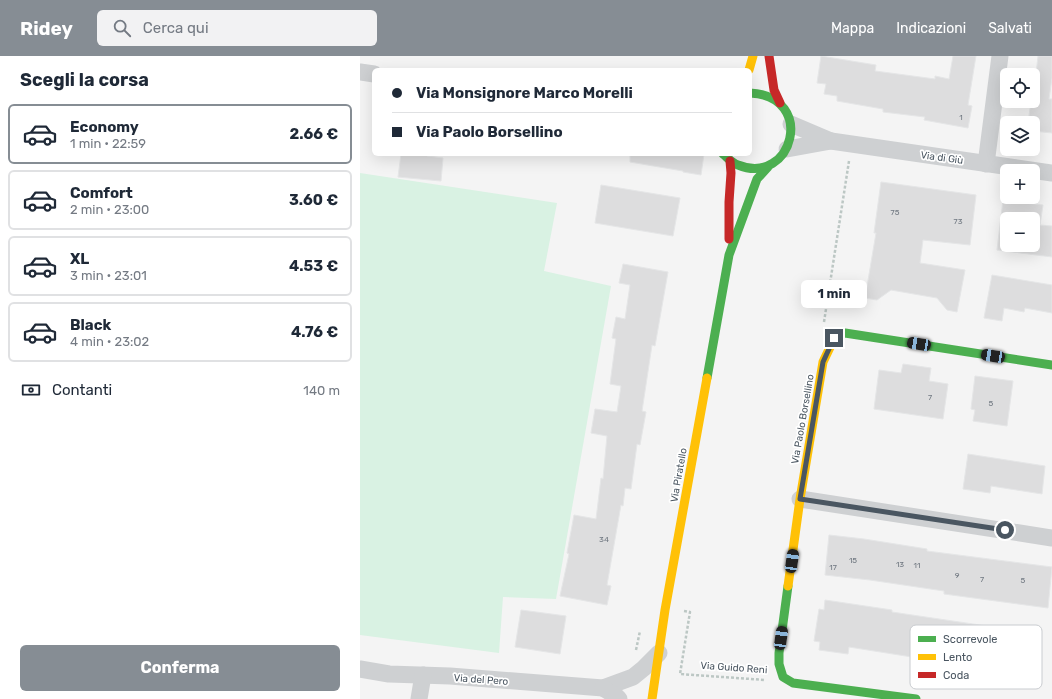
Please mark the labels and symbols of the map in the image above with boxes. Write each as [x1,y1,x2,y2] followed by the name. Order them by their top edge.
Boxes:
[959,113,963,122] house number: 1
[920,149,964,167] street label: Via di Giù
[891,208,900,217] house number: 75
[954,217,963,226] house number: 73
[801,280,867,308] callout: 1 min
[825,329,843,347] route end
[906,336,932,352] car
[980,348,1006,364] car
[789,373,817,465] street label: Via Paolo Borsellino
[928,393,932,402] house number: 7
[989,399,994,408] house number: 5
[668,447,690,503] street label: Via Piratello
[996,521,1014,539] route start
[599,535,609,544] house number: 34
[784,548,800,574] car
[849,556,857,565] house number: 15
[896,560,904,569] house number: 13
[914,561,920,570] house number: 11
[829,563,837,572] house number: 17
[955,571,960,580] house number: 9
[980,575,984,584] house number: 7
[1021,576,1026,585] house number: 5
[773,625,789,651] car
[910,625,1042,689] legend
[943,633,997,646] text: Scorrevole
[943,651,972,664] text: Lento
[700,660,768,676] street label: Via Guido Reni
[943,669,969,682] text: Coda
[453,672,509,688] street label: Via del Pero

